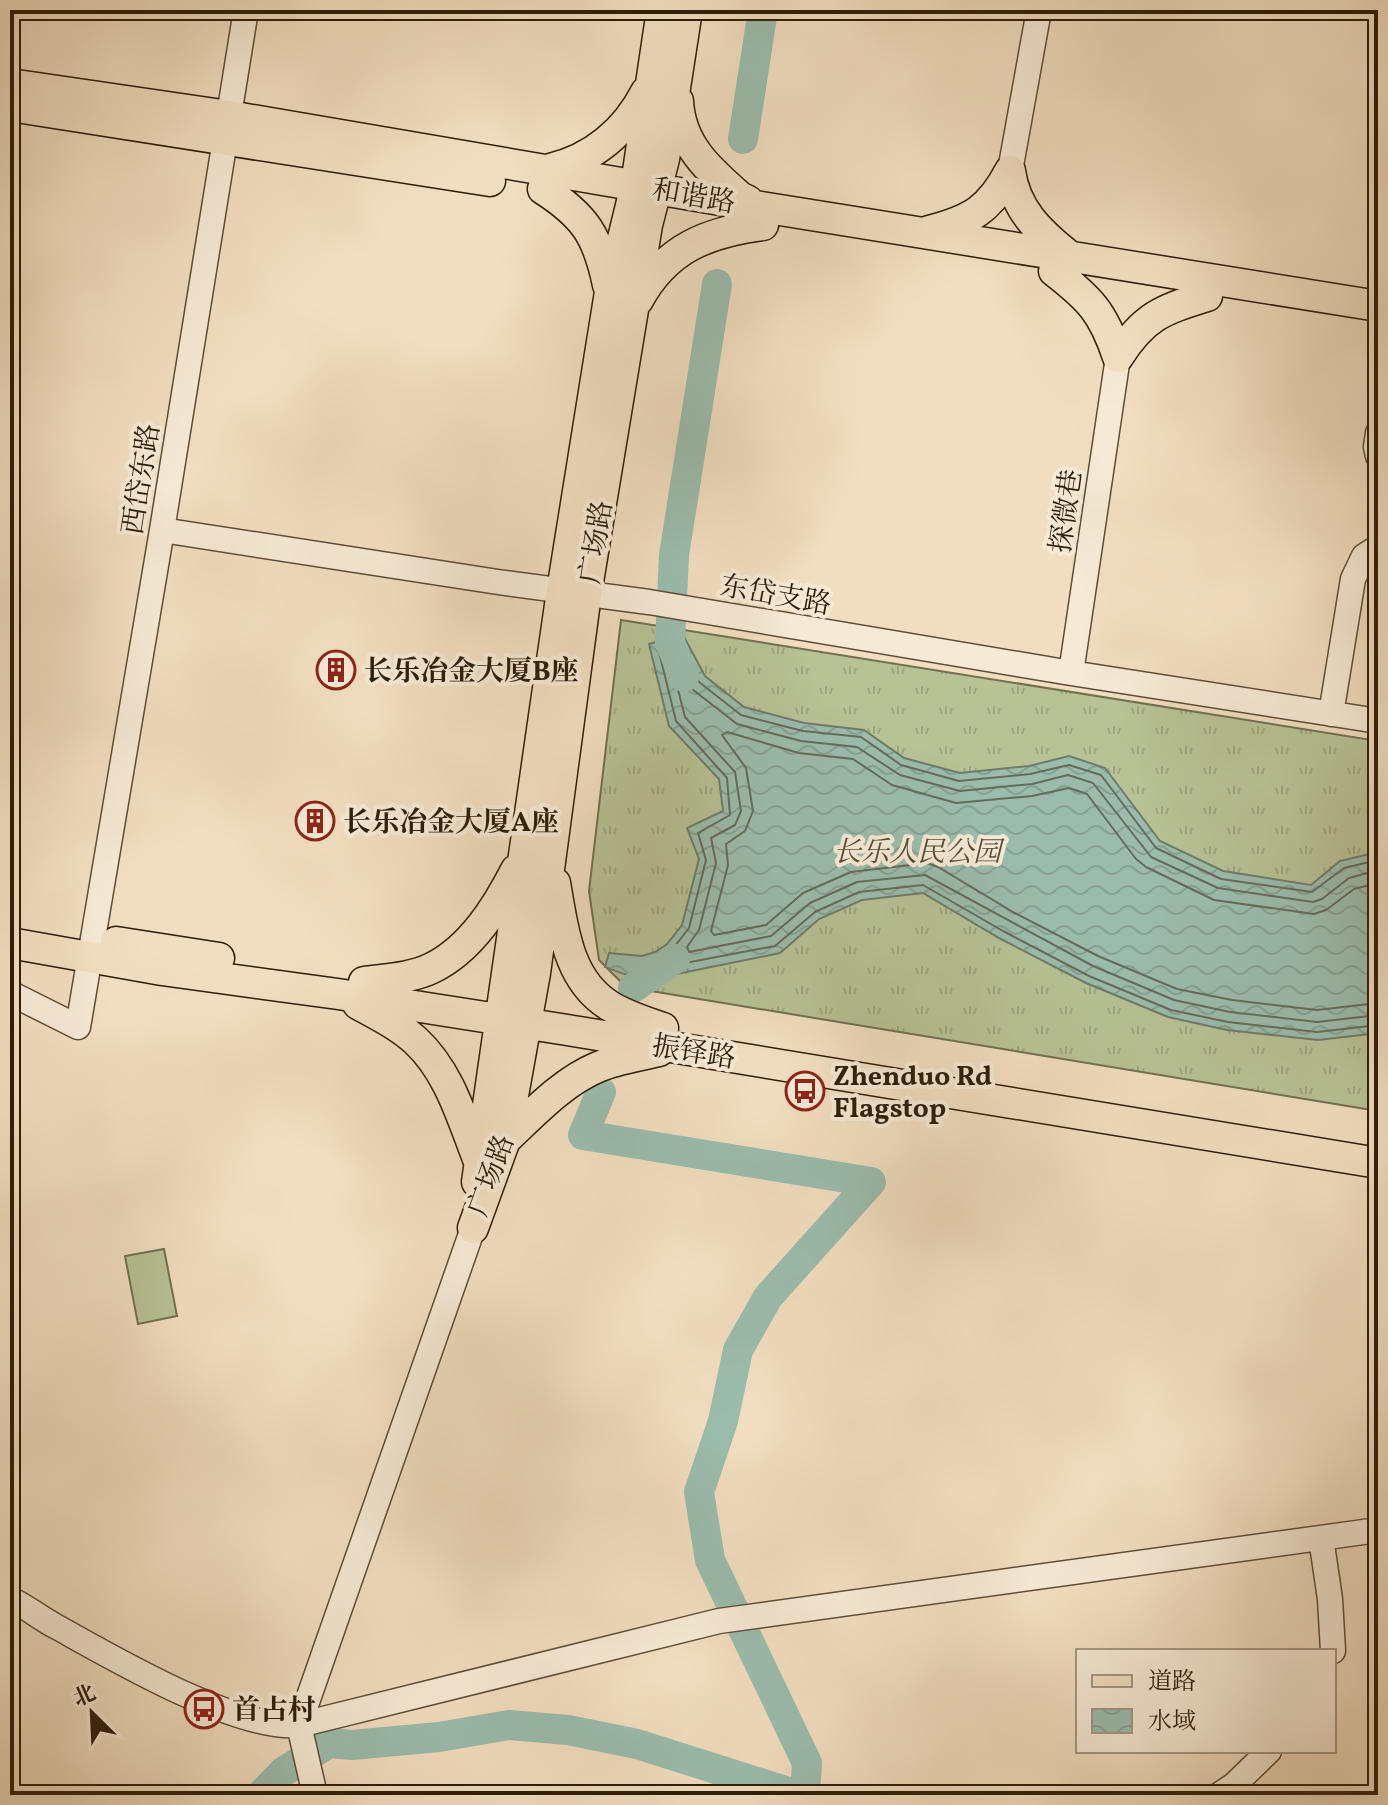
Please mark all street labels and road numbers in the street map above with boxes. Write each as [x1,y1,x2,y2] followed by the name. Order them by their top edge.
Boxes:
[649,171,738,224] street label: 和谐路
[114,421,170,538] street label: 西岱东路
[1042,467,1093,556] street label: 探微巷
[572,498,623,587] street label: 广场路
[717,568,834,625] street label: 东岱支路
[649,1028,738,1079] street label: 振铎路
[460,1130,525,1222] street label: 广场路

